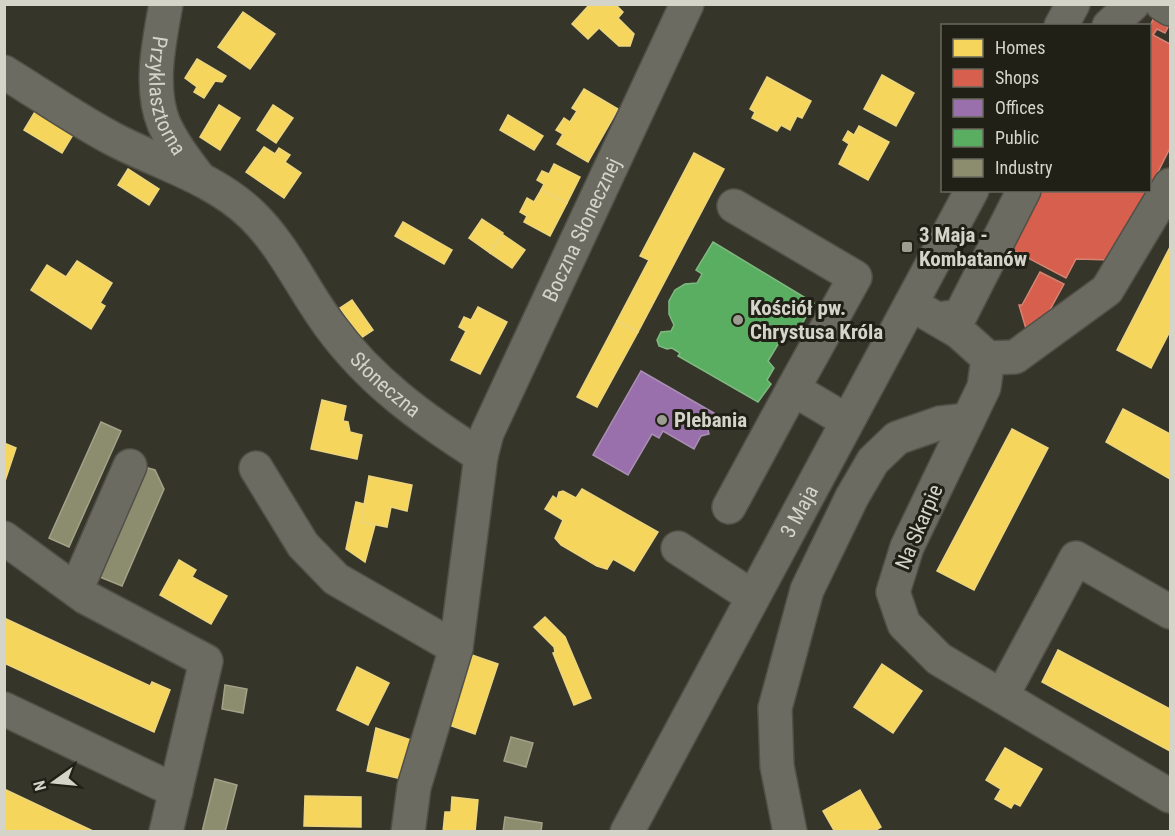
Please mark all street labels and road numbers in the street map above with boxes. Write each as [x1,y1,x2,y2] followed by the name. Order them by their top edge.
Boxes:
[144,35,191,160] street label: Przyklasztorna
[538,154,626,306] street label: Boczna Słonecznej
[345,347,425,422] street label: Słoneczna
[775,481,823,542] street label: 3 Maja
[890,481,948,573] street label: Na Skarpie

